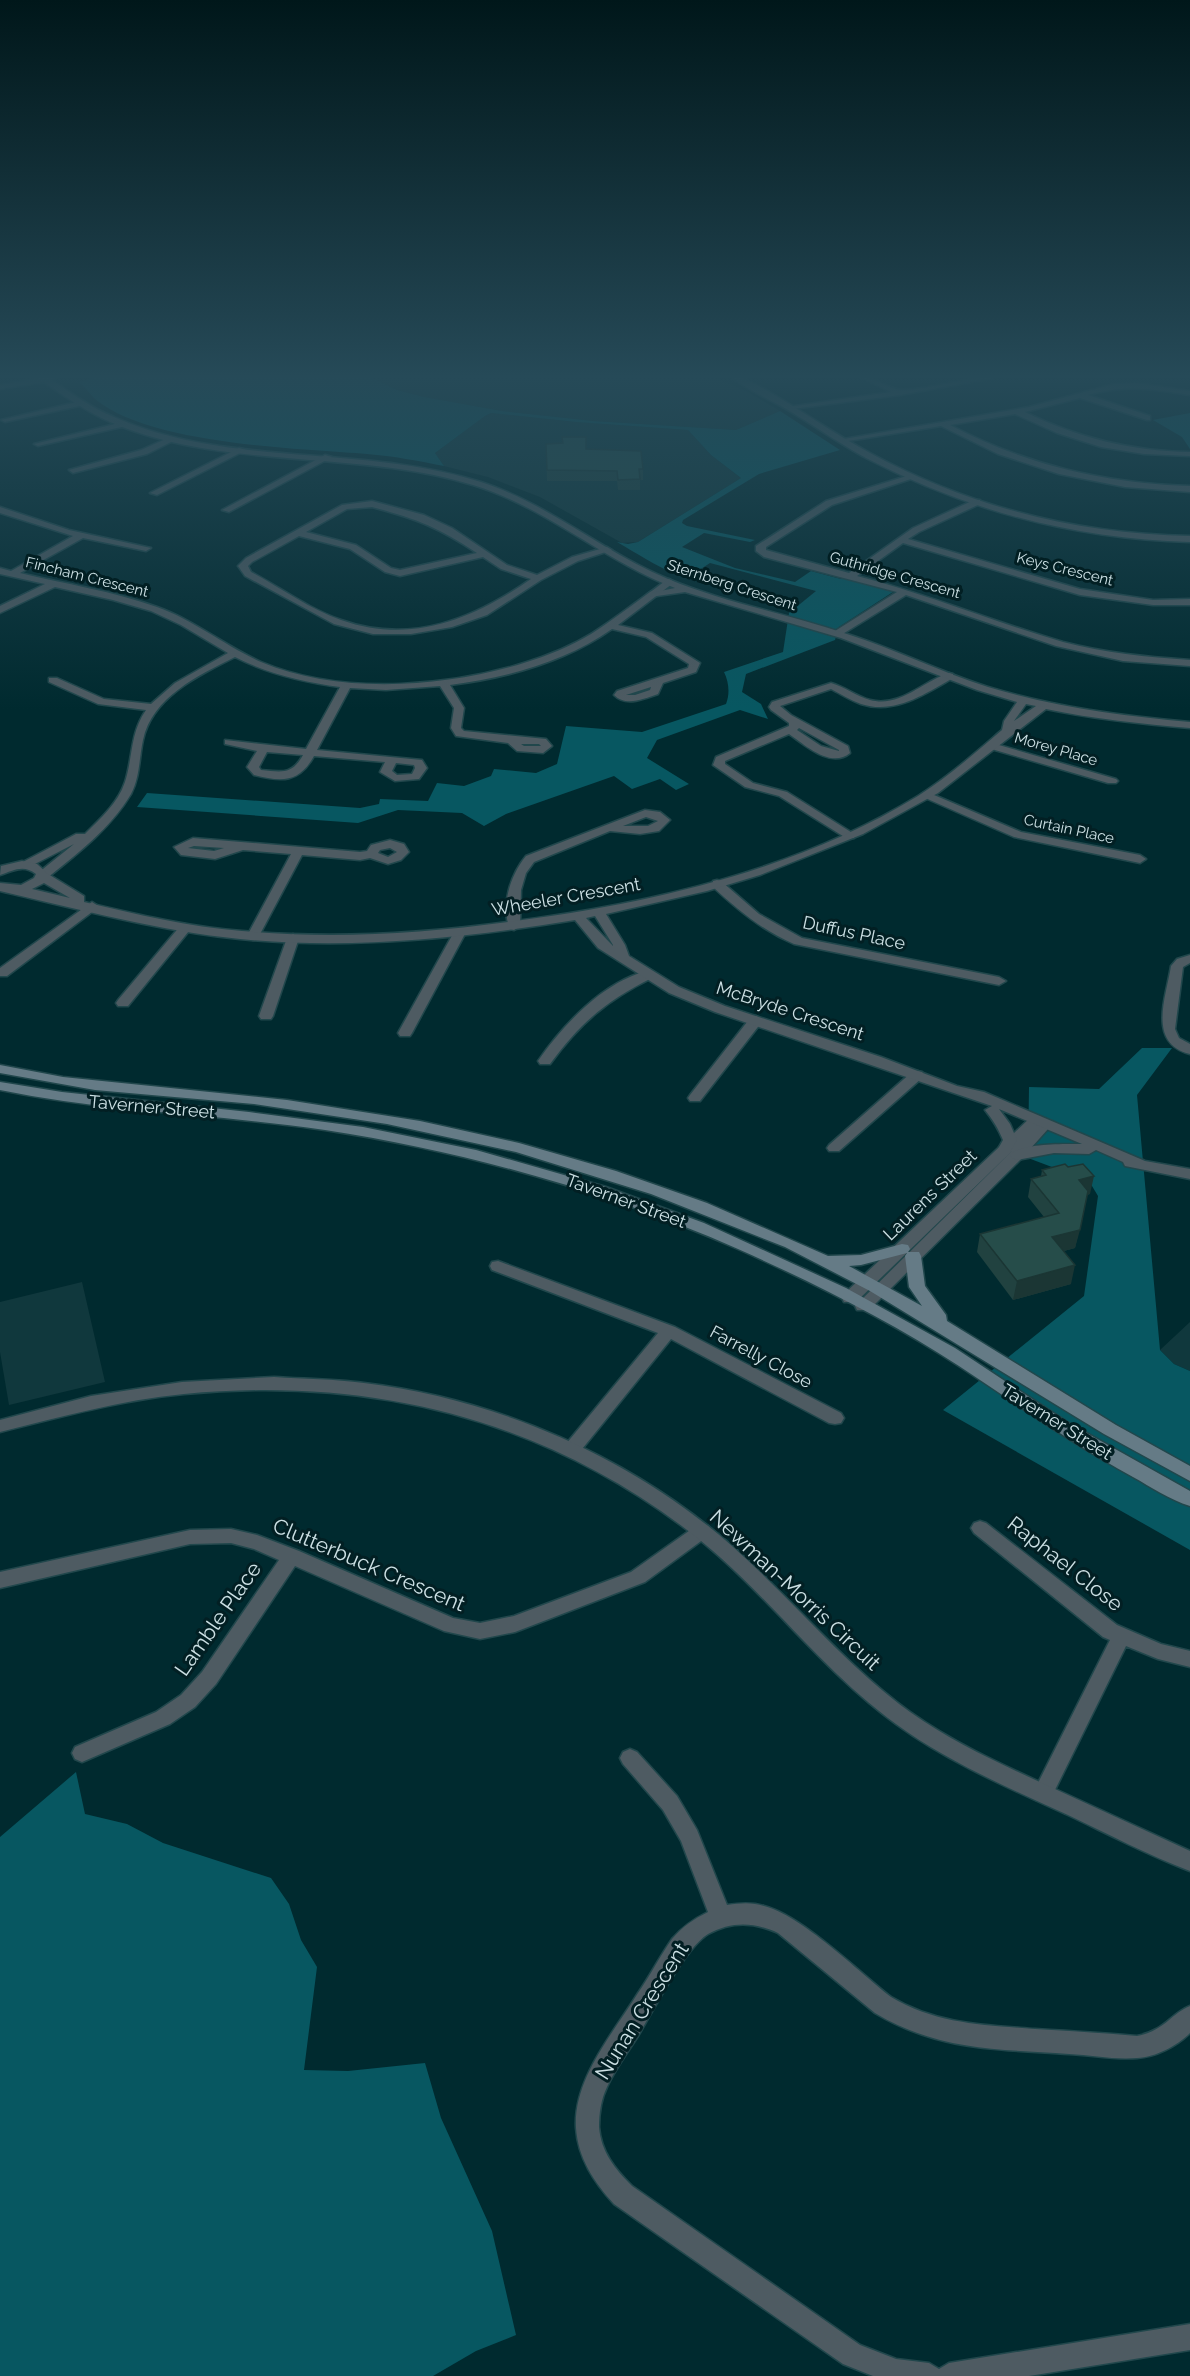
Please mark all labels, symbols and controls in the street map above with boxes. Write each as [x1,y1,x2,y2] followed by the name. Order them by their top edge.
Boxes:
[828,548,962,602] street label: Guthridge Crescent
[1015,548,1115,590] street label: Keys Crescent
[24,553,150,601] street label: Fincham Crescent
[665,556,799,614] street label: Sternberg Crescent
[1012,729,1100,770] street label: Morey Place
[1022,811,1116,847] street label: Curtain Place
[490,873,642,920] street label: Wheeler Crescent
[801,911,908,954] street label: Duffus Place
[714,977,867,1044] street label: McBryde Crescent
[88,1091,216,1122] street label: Taverner Street
[879,1145,981,1244] street label: Laurens Street
[563,1169,689,1232] street label: Taverner Street
[707,1321,816,1392] street label: Farrelly Close
[998,1379,1116,1464] street label: Taverner Street
[705,1504,886,1675] street label: Newman-Morris Circuit
[1003,1511,1128,1616] street label: Raphael Close
[269,1513,469,1616] street label: Clutterbuck Crescent
[169,1557,266,1680] street label: Lamble Place
[589,1938,694,2084] street label: Nunan Crescent

